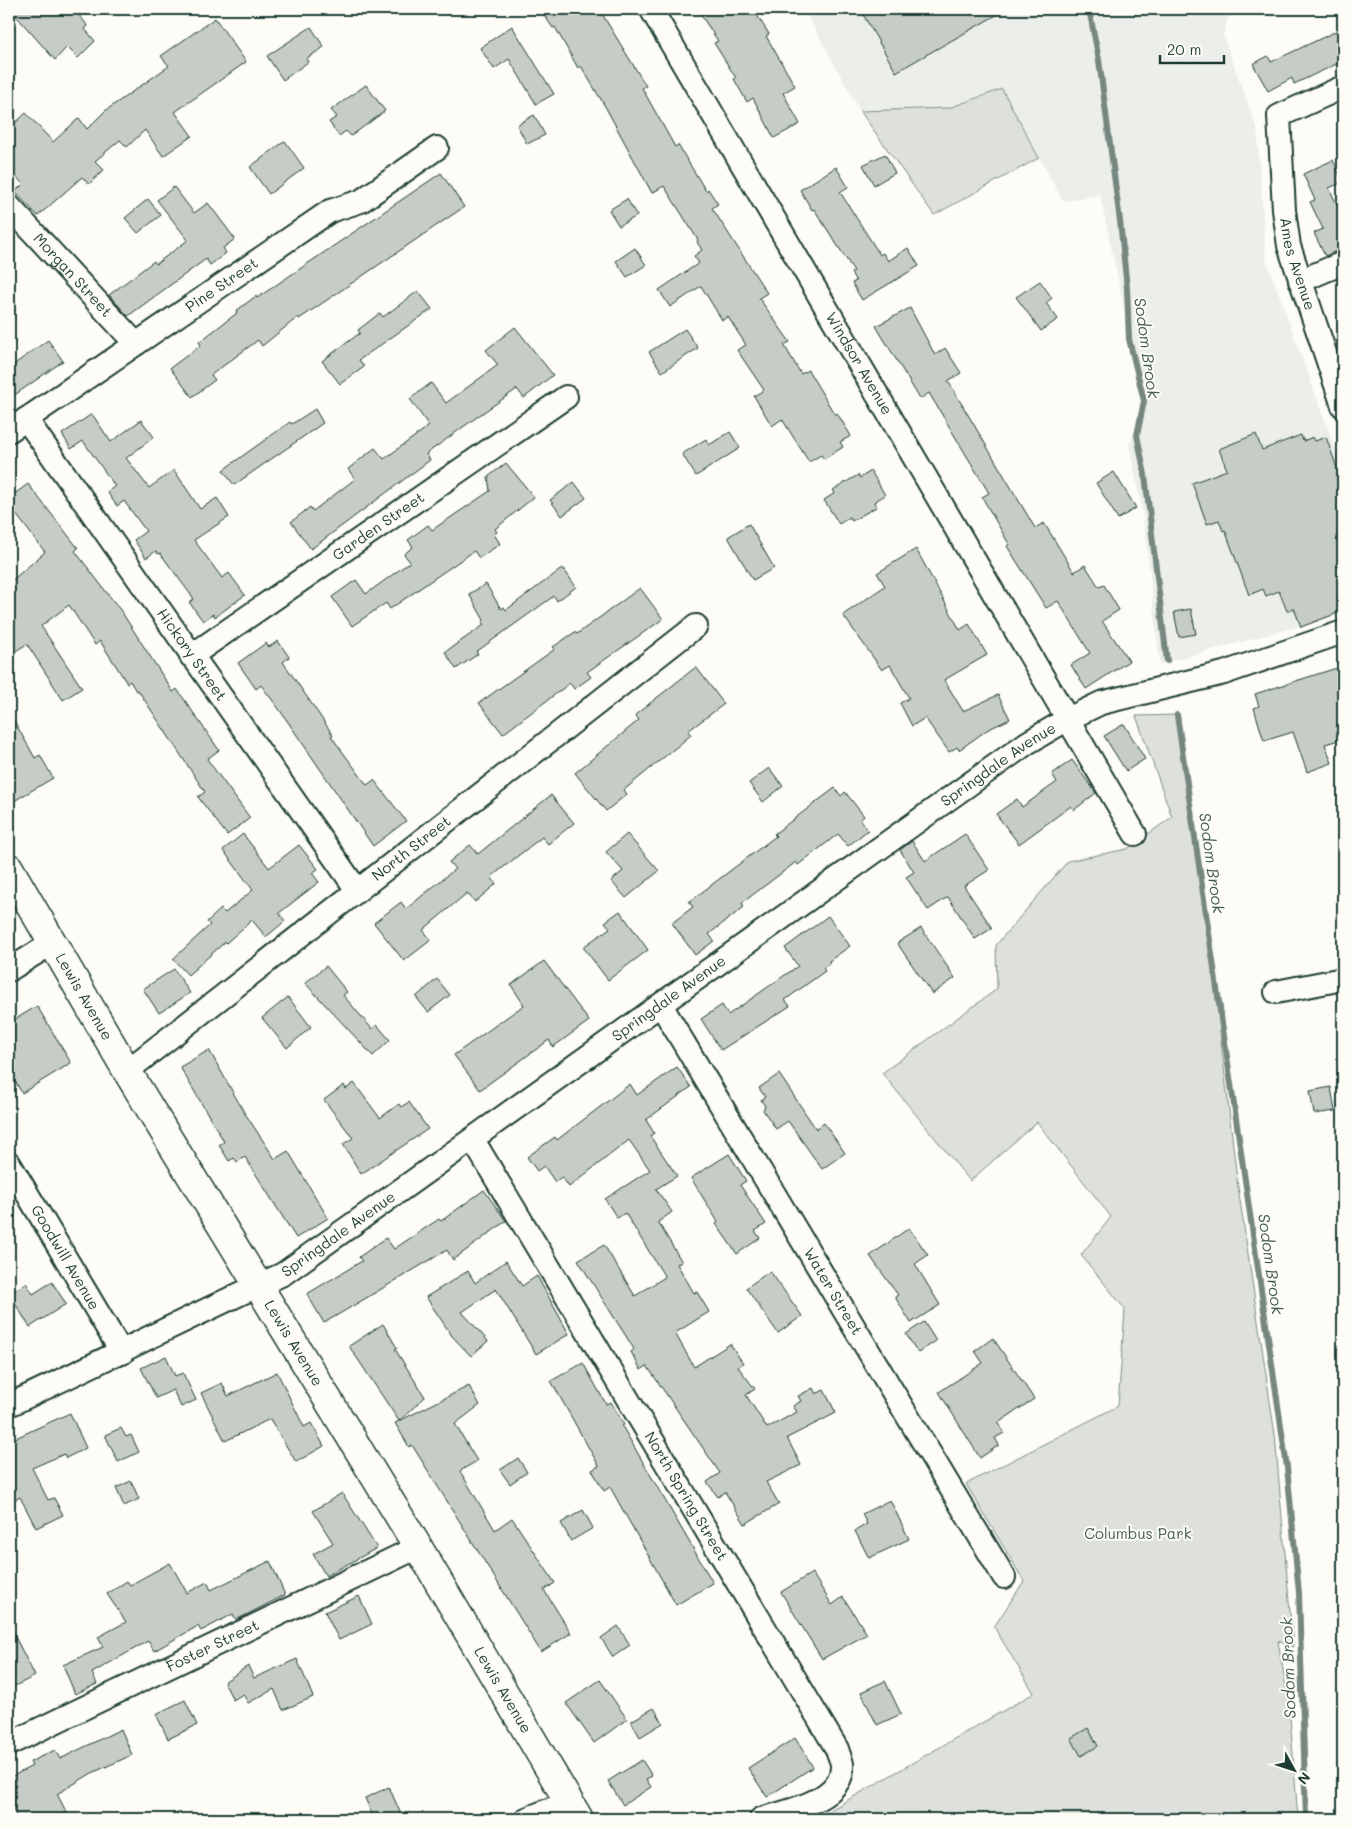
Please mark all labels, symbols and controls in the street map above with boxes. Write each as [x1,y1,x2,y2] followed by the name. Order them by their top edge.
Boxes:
[1160,32,1223,64] scale bar
[1167,39,1201,59] text: 20 m
[1276,216,1321,312] street label: Ames Avenue
[30,228,117,321] street label: Morgan Street
[181,252,262,316] street label: Pine Street
[1130,296,1165,400] water label: Sodom Brook
[822,308,898,418] street label: Windsor Avenue
[328,487,428,564] street label: Garden Street
[153,604,232,704] street label: Hickory Street
[936,717,1059,810] street label: Springdale Avenue
[367,811,454,885] street label: North Street
[1195,811,1230,915] water label: Sodom Brook
[52,949,118,1043] street label: Lewis Avenue
[607,950,729,1045] street label: Springdale Avenue
[277,1186,399,1281] street label: Springdale Avenue
[27,1201,105,1313] street label: Goodwill Avenue
[1254,1212,1289,1316] water label: Sodom Brook
[800,1244,868,1338] street label: Water Street
[260,1296,328,1390] street label: Lewis Avenue
[641,1428,733,1564] street label: North Spring Street
[1084,1523,1192,1543] park label: Columbus Park
[163,1614,262,1676] street label: Foster Street
[1275,1616,1300,1719] water label: Sodom Brook
[470,1643,537,1737] street label: Lewis Avenue
[1270,1746,1320,1796] north arrow
[1294,1768,1315,1789] text: N

